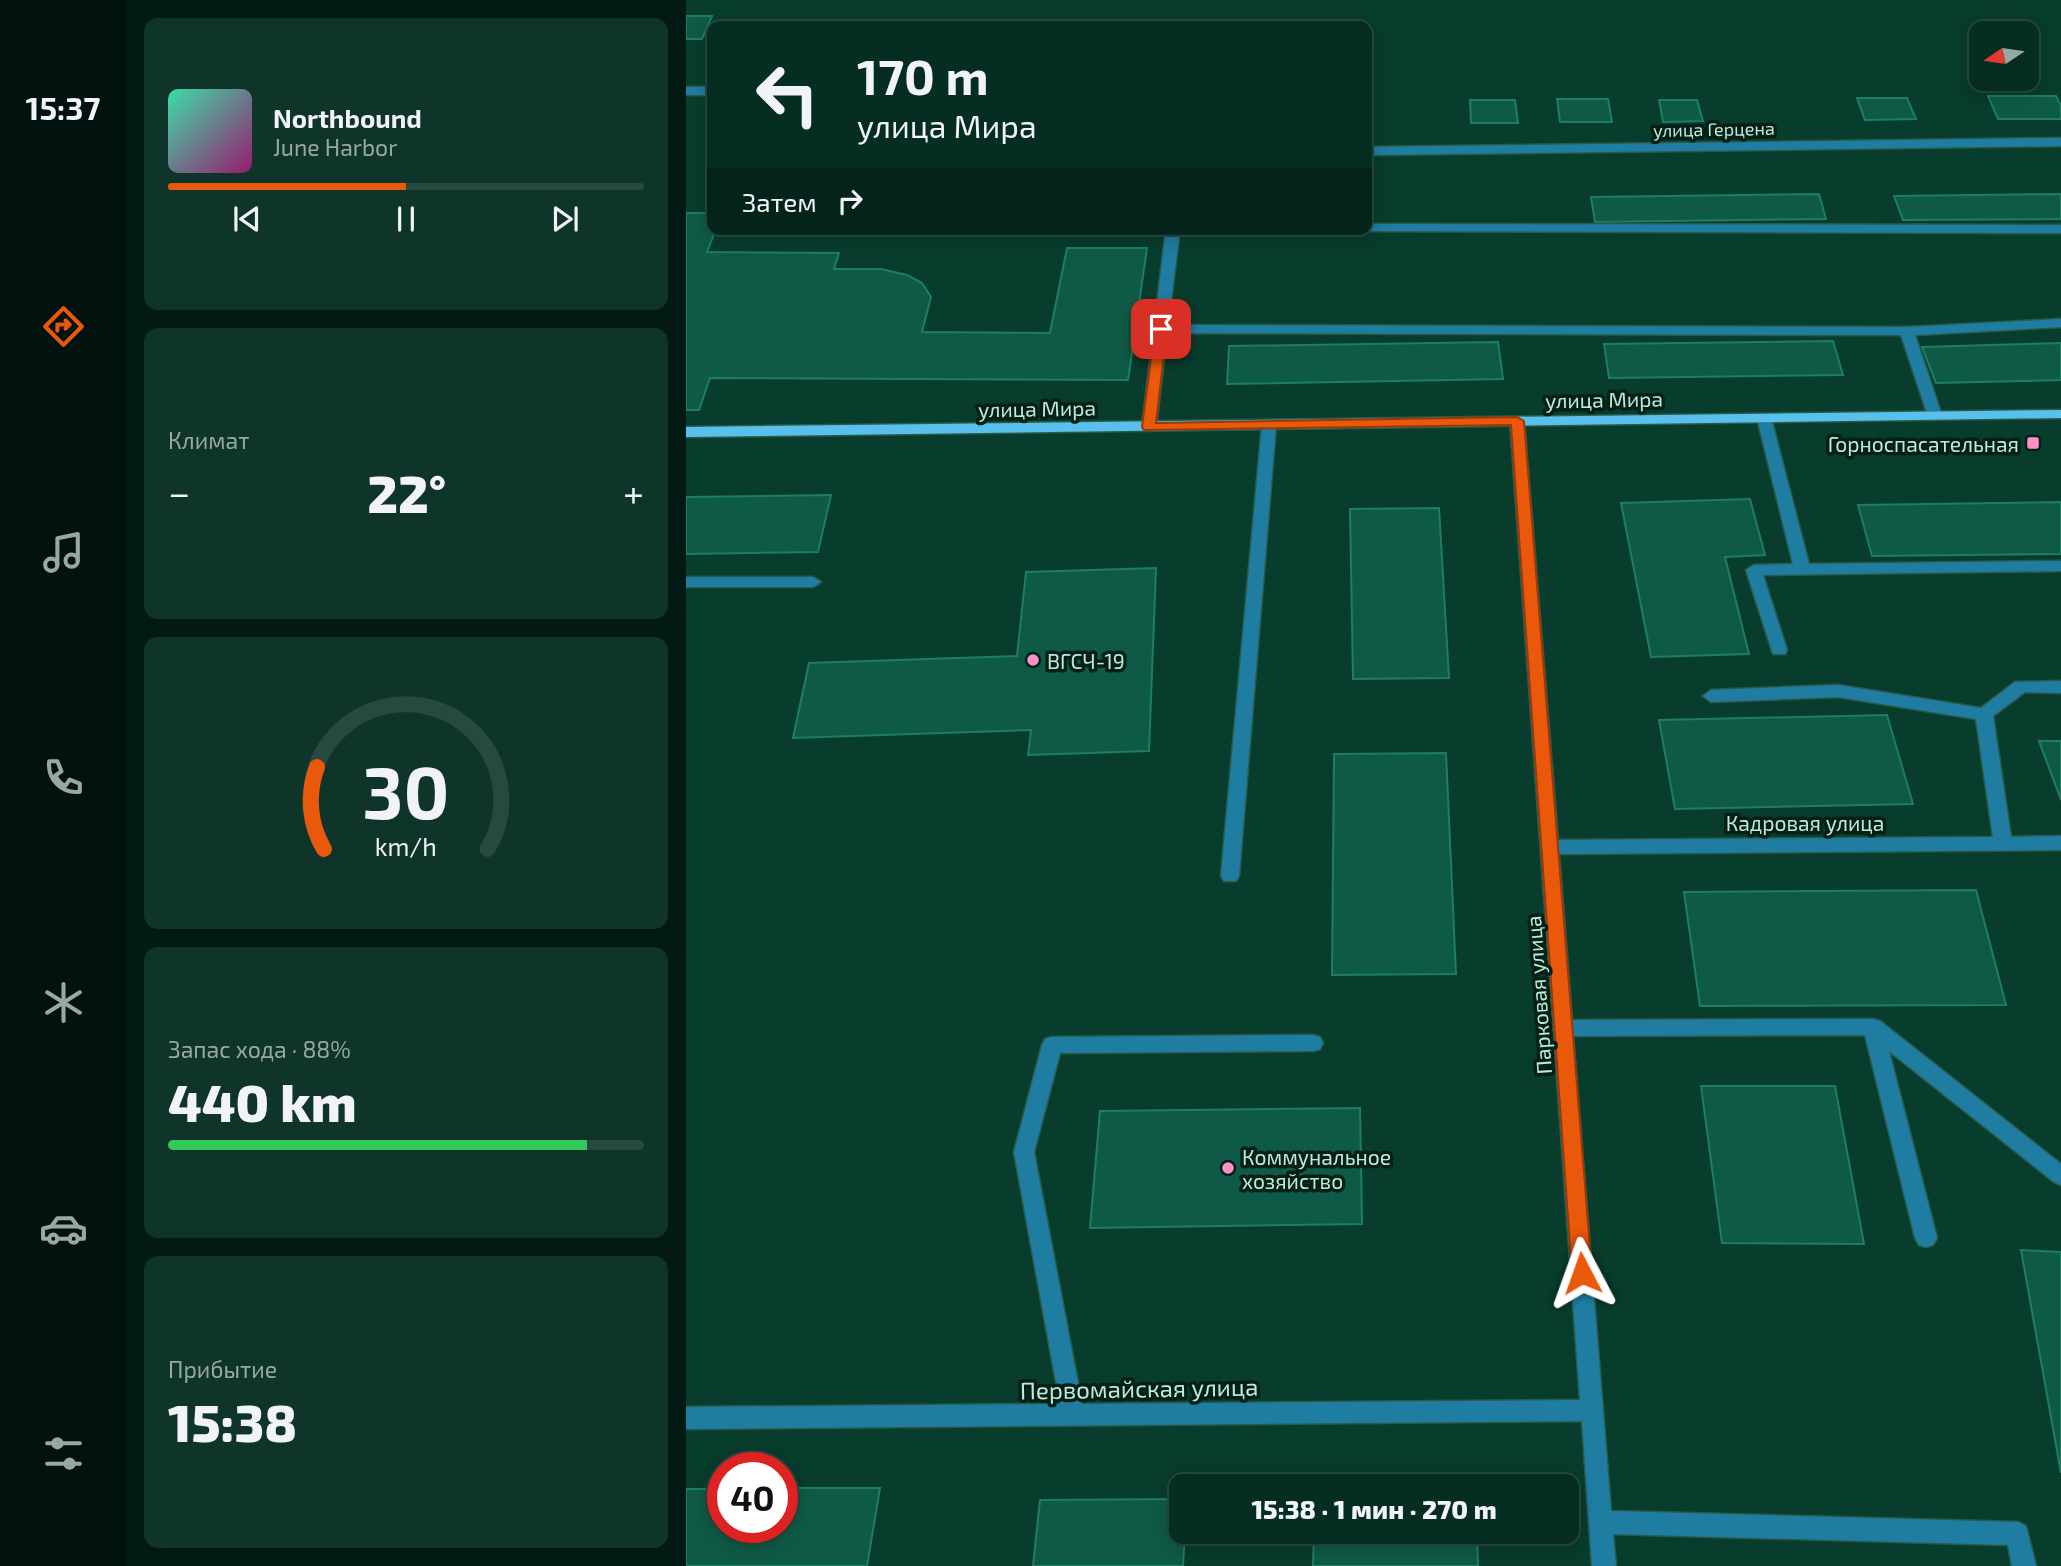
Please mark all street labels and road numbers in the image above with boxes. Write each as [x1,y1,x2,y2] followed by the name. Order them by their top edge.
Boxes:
[1653,117,1775,141] street label: улица Герцена
[1545,385,1663,414] street label: улица Мира
[978,394,1096,423] street label: улица Мира
[1726,810,1884,836] street label: Кадровая улица
[1520,915,1557,1075] street label: Парковая улица
[1019,1371,1259,1406] street label: Первомайская улица

